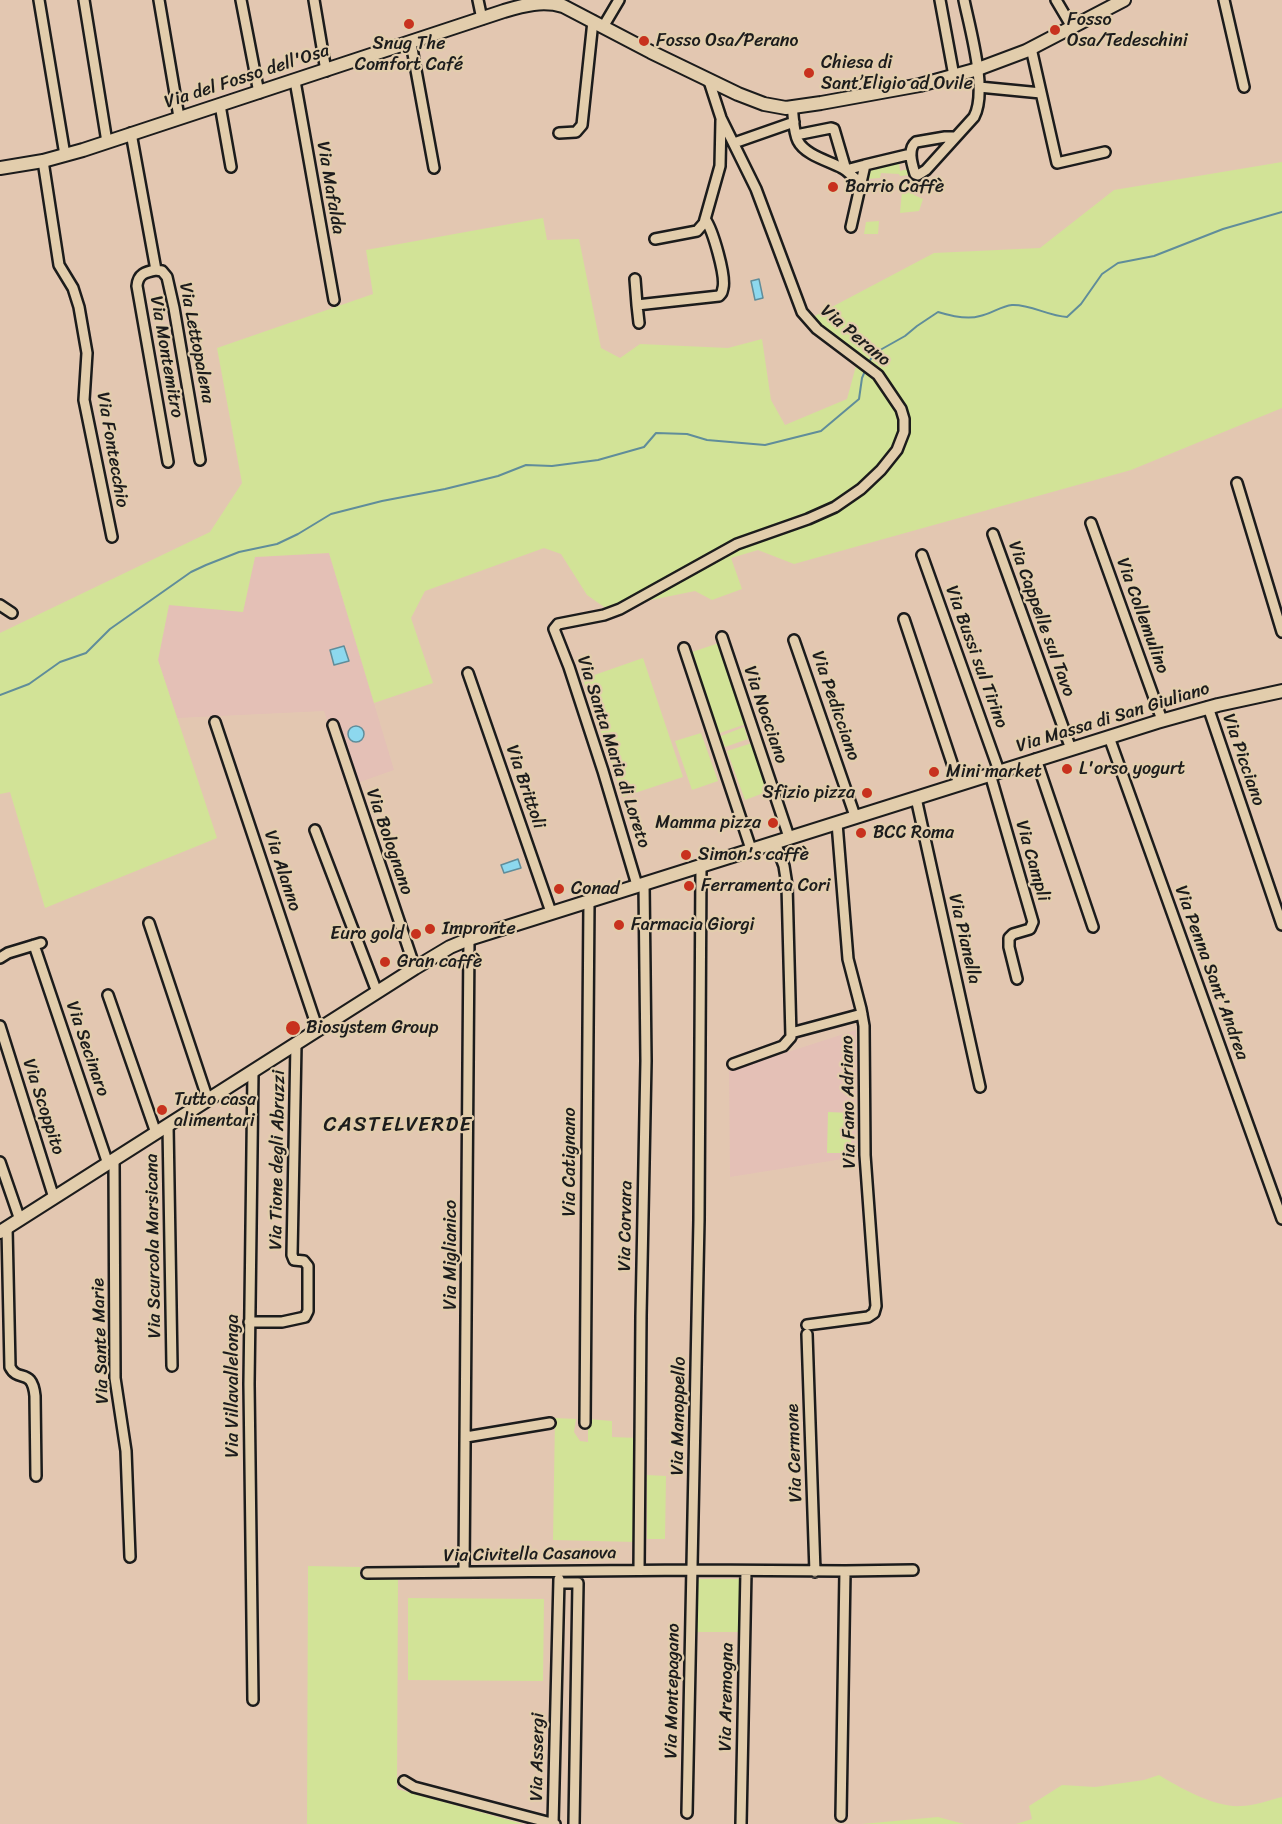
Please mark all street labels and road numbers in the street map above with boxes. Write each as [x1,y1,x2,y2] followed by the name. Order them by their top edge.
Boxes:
[162,40,332,114] street label: Via del Fosso dell'Osa
[311,140,349,236] street label: Via Mafalda
[174,281,218,405] street label: Via Lettopalena
[145,294,187,420] street label: Via Montemitro
[816,301,894,371] street label: Via Perano
[91,391,133,509] street label: Via Fontecchio
[1003,538,1079,700] street label: Via Cappelle sul Tavo
[1111,555,1173,677] street label: Via Collemulino
[940,583,1012,731] street label: Via Bussi sul Tirino
[806,648,864,764] street label: Via Pedicciano
[572,653,654,851] street label: Via Santa Maria di Loreto
[738,663,792,767] street label: Via Nocciano
[1014,678,1212,758] street label: Via Massa di San Giuliano
[1217,711,1269,809] street label: Via Picciano
[501,742,549,832] street label: Via Brittoli
[361,786,417,898] street label: Via Bolognano
[1010,818,1054,904] street label: Via Campli
[259,828,305,914] street label: Via Alanno
[1169,883,1253,1063] street label: Via Penna Sant'Andrea
[943,892,985,986] street label: Via Pianella
[61,999,113,1099] street label: Via Secinaro
[837,1035,861,1169] street label: Via Fano Adriano
[17,1056,69,1158] street label: Via Scoppito
[266,1070,290,1250] street label: Via Tione degli Abruzzi
[559,1107,581,1217] street label: Via Catignano
[142,1153,166,1339] street label: Via Scurcola Marsicana
[614,1180,638,1272] street label: Via Corvara
[440,1200,462,1310] street label: Via Miglianico
[88,1278,114,1404] street label: Via Sante Marie
[222,1314,244,1458] street label: Via Villavallelonga
[667,1356,691,1476] street label: Via Manoppello
[782,1403,808,1503] street label: Via Cermone
[443,1543,617,1567] street label: Via Civitella Casanova
[661,1623,685,1759] street label: Via Montepagano
[715,1643,739,1751] street label: Via Aremogna
[526,1713,550,1801] street label: Via Assergi

